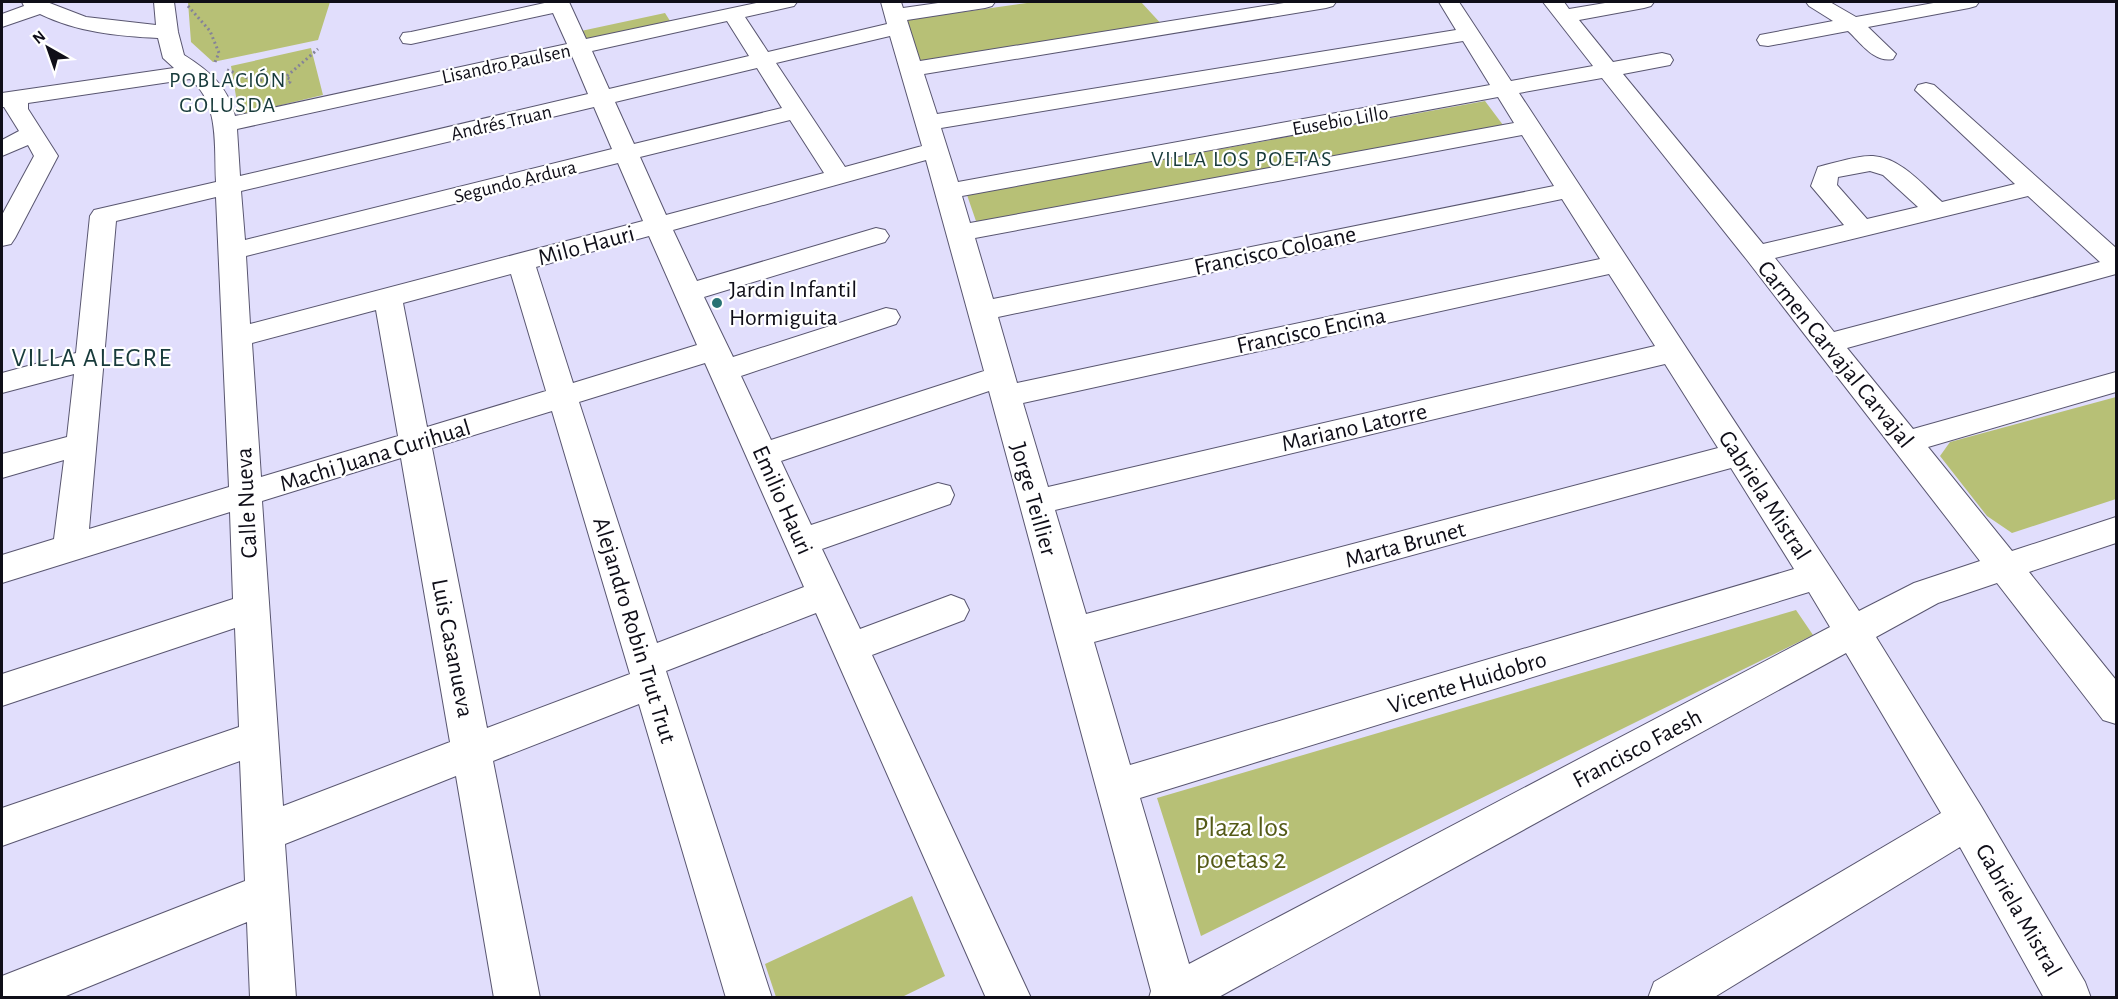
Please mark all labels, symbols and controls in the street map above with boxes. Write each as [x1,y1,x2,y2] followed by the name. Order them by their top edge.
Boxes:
[18,18,78,78] north arrow
[30,28,48,47] text: N
[440,41,572,87] street label: Lisandro Paulsen
[169,68,287,116] district label: POBLACIÓN GOLUSDA
[449,102,554,144] street label: Andrés Truan
[1291,103,1390,139] street label: Eusebio Lillo
[1151,148,1333,170] district label: VILLA LOS POETAS
[452,157,578,207] street label: Segundo Ardura
[535,222,637,270] street label: Milo Hauri
[1192,222,1358,280] street label: Francisco Coloane
[1753,257,1918,453] street label: Carmen Carvajal Carvajal
[729,278,857,330] place label: Jardin Infantil Hormiguita
[710,296,724,310] marker: Jardin Infantil Hormiguita
[1235,303,1388,358] street label: Francisco Encina
[11,345,173,371] district label: VILLA ALEGRE
[1279,400,1429,456] street label: Mariano Latorre
[277,415,474,496] street label: Machi Juana Curihual
[1714,427,1815,564] street label: Gabriela Mistral
[1005,440,1061,559] street label: Jorge Teillier
[747,442,817,558] street label: Emilio Hauri
[232,447,262,559] street label: Calle Nueva
[588,515,680,746] street label: Alejandro Robin Trut Trut
[1342,517,1468,573] street label: Marta Brunet
[427,577,477,720] street label: Luis Casanueva
[1385,647,1549,718] street label: Vicente Huidobro
[1569,705,1706,793] street label: Francisco Faesh
[1194,814,1288,874] park label: Plaza los poetas 2
[1971,840,2066,981] street label: Gabriela Mistral

